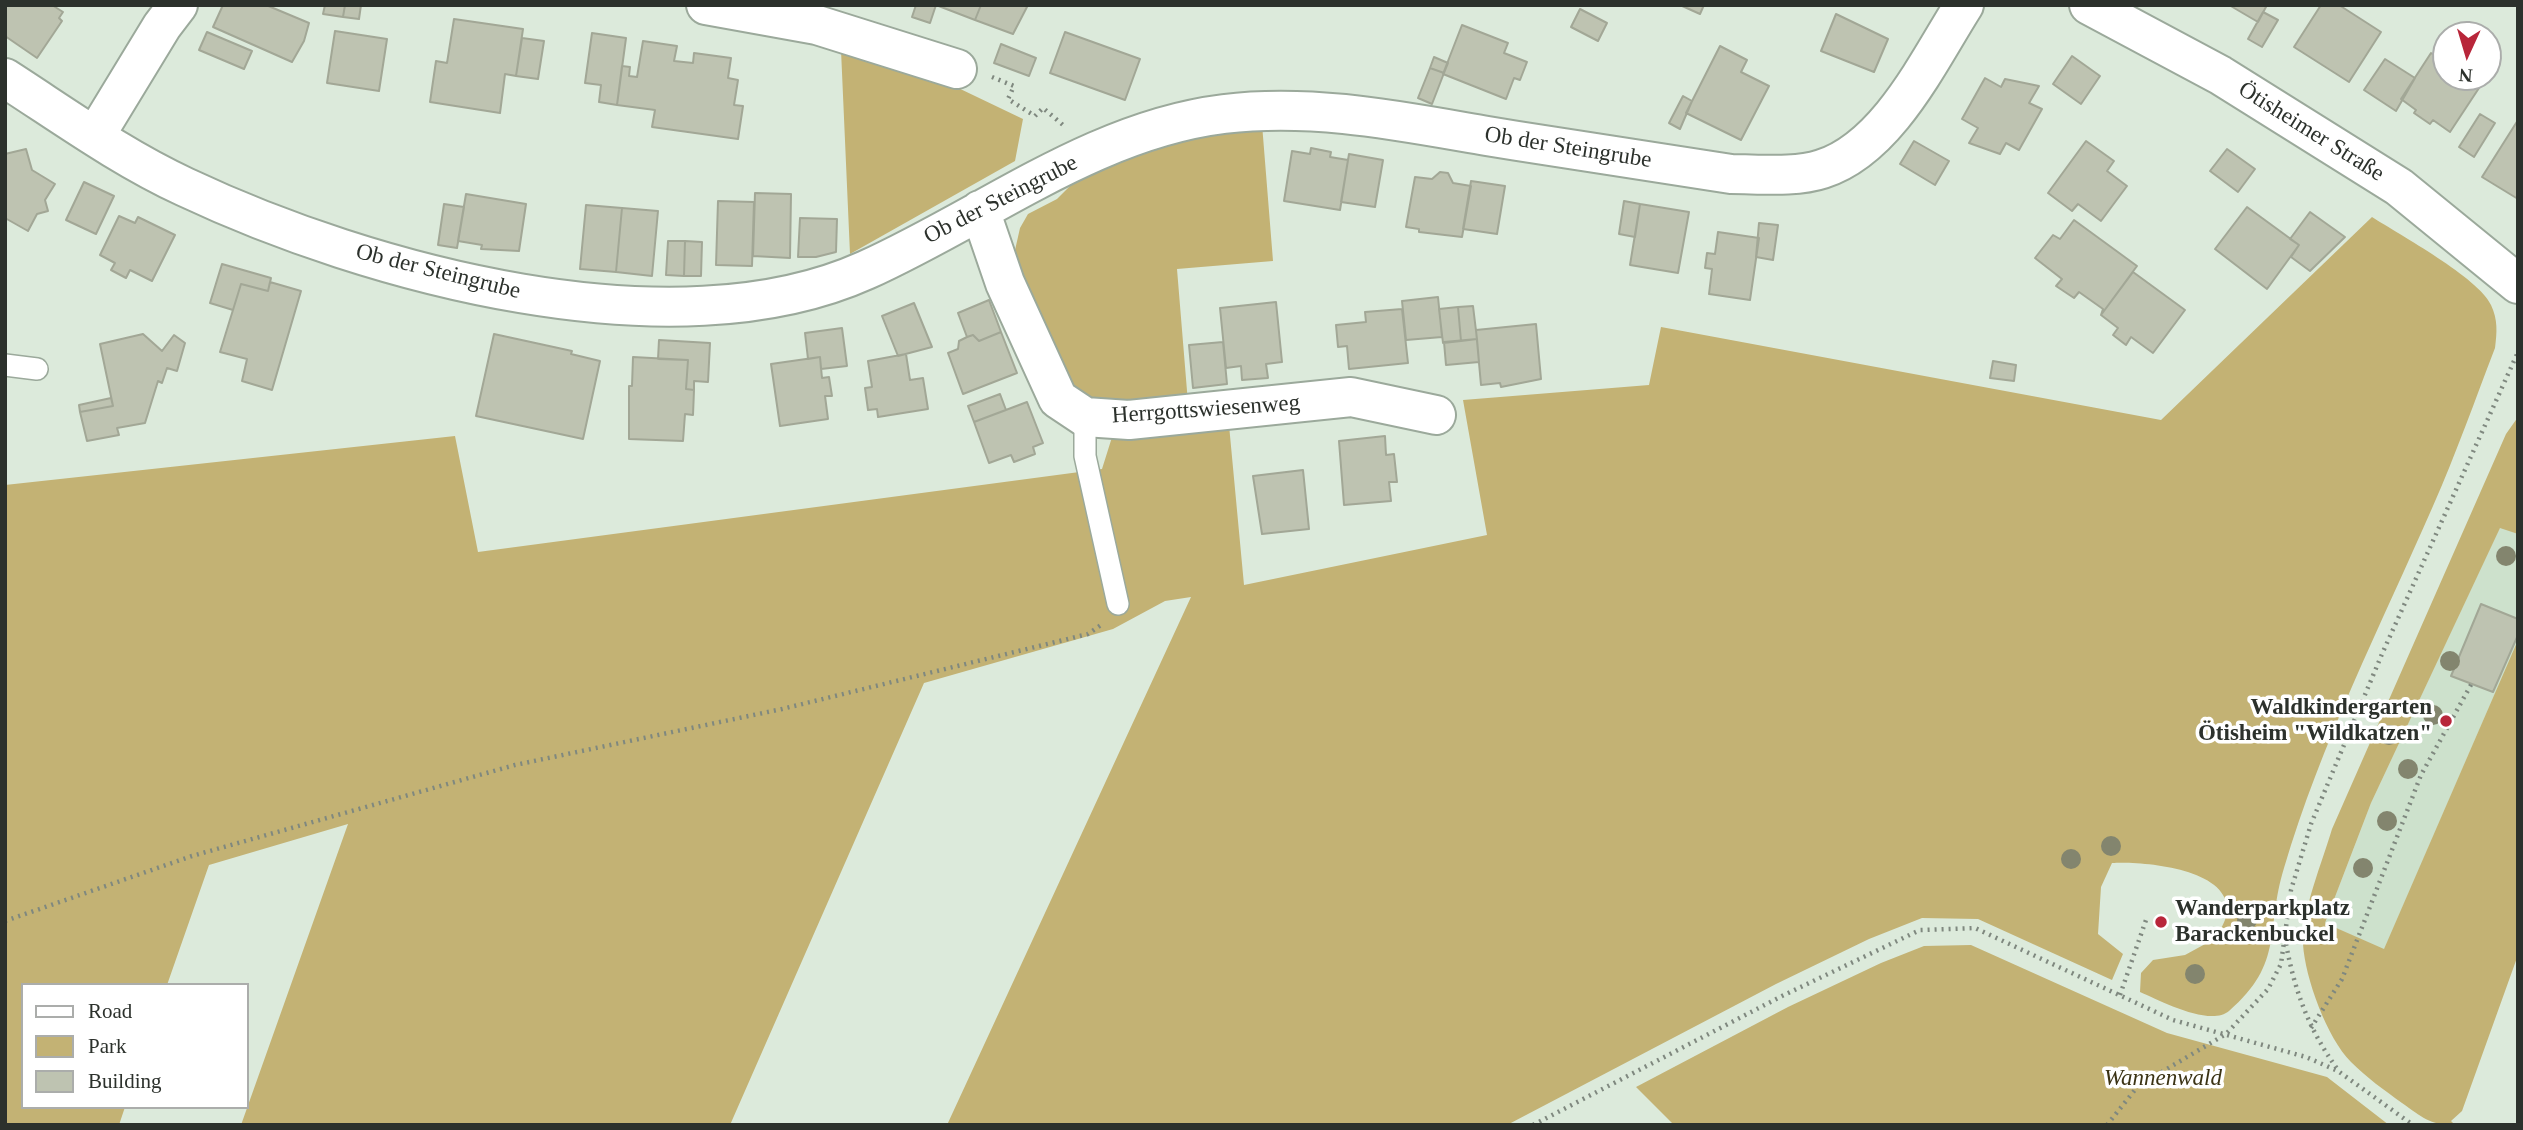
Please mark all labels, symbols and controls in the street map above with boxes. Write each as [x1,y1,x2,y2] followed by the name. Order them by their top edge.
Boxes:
[2432,21,2502,91] north arrow
[2458,64,2473,86] text: N
[2233,76,2389,188] street label: Ötisheimer Straße
[1483,121,1653,175] street label: Ob der Steingrube
[920,149,1082,251] street label: Ob der Steingrube
[353,238,523,306] street label: Ob der Steingrube
[1111,390,1301,430] street label: Herrgottswiesenweg
[2198,694,2432,748] place label: Waldkindergarten Ötisheim "Wildkatzen"
[2438,713,2454,729] marker: Waldkindergarten Ötisheim "Wildkatzen"
[2175,895,2350,949] place label: Wanderparkplatz Barackenbuckel
[2153,914,2169,930] marker: Wanderparkplatz Barackenbuckel
[21,983,248,1109] legend
[88,999,132,1023] text: Road
[88,1034,127,1058] text: Park
[2104,1065,2222,1093] park label: Wannenwald
[88,1069,162,1093] text: Building

